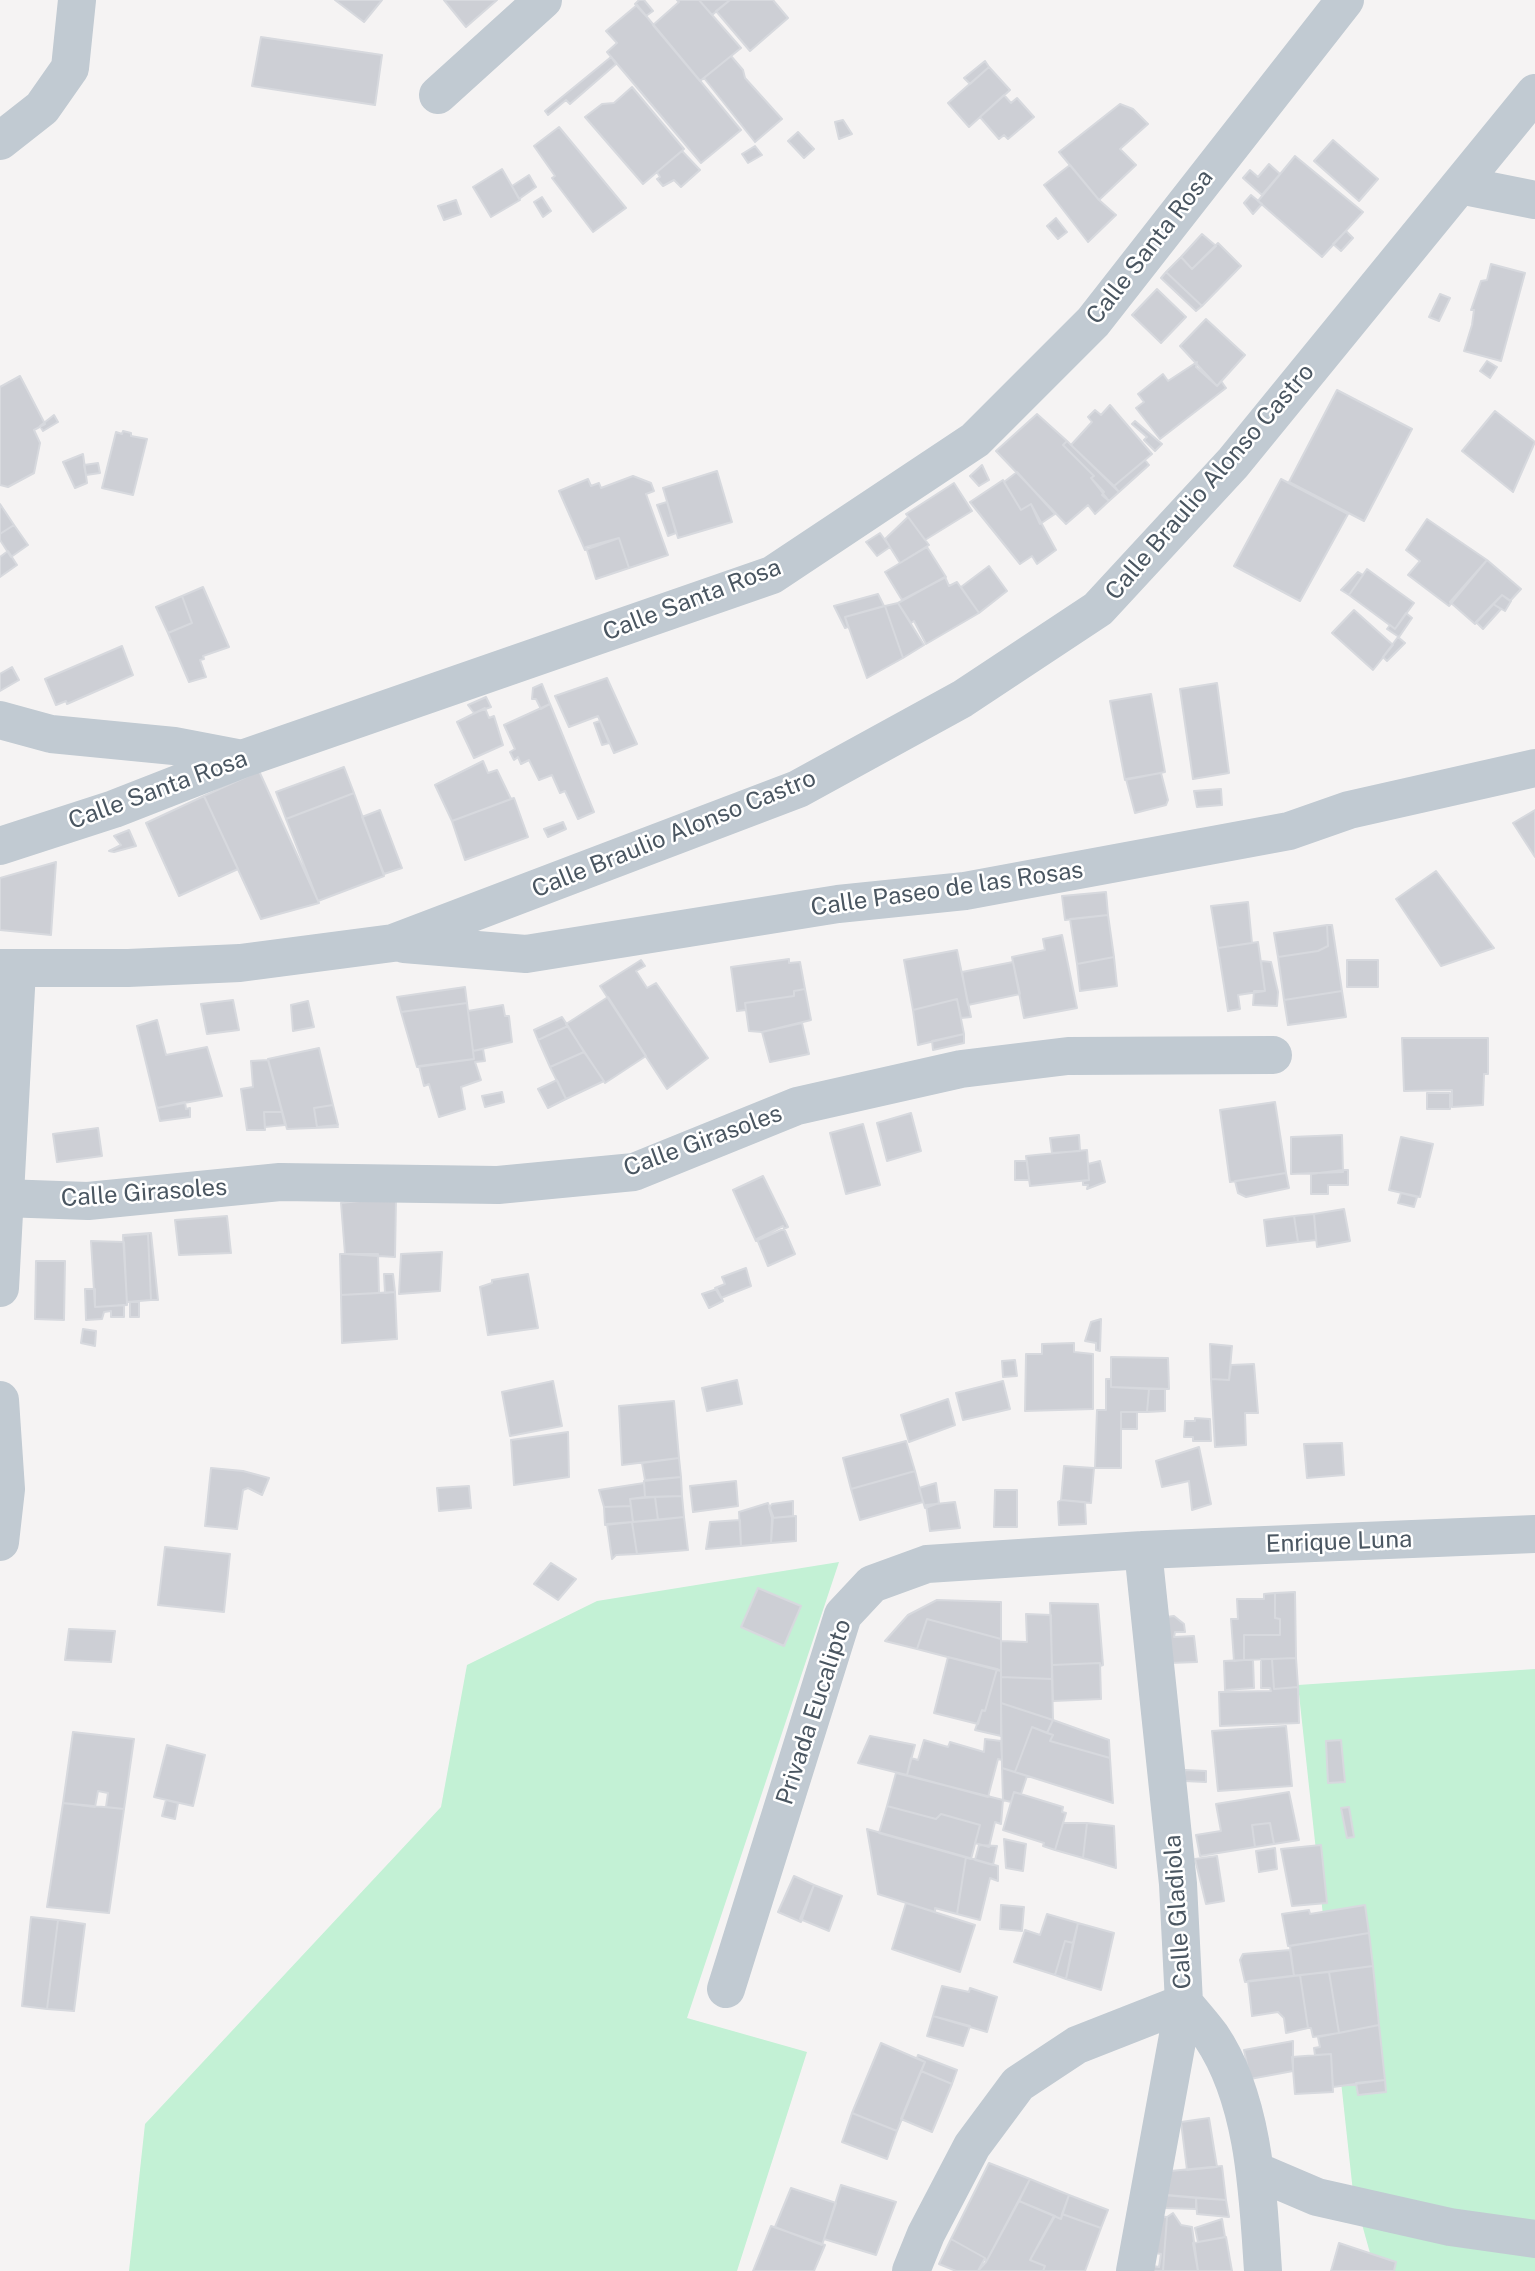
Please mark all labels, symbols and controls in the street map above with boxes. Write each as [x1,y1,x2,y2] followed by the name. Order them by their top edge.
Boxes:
[1081,164,1219,330] street label: Calle Santa Rosa
[1100,358,1320,606] street label: Calle Braulio Alonso Castro
[599,553,785,647] street label: Calle Santa Rosa
[65,744,251,836] street label: Calle Santa Rosa
[528,764,820,904] street label: Calle Braulio Alonso Castro
[809,856,1085,922] street label: Calle Paseo de las Rosas
[620,1099,786,1183] street label: Calle Girasoles
[60,1173,228,1213] street label: Calle Girasoles
[1265,1525,1413,1559] street label: Enrique Luna
[770,1616,858,1808] street label: Privada Eucalipto
[1158,1834,1198,1990] street label: Calle Gladiola

